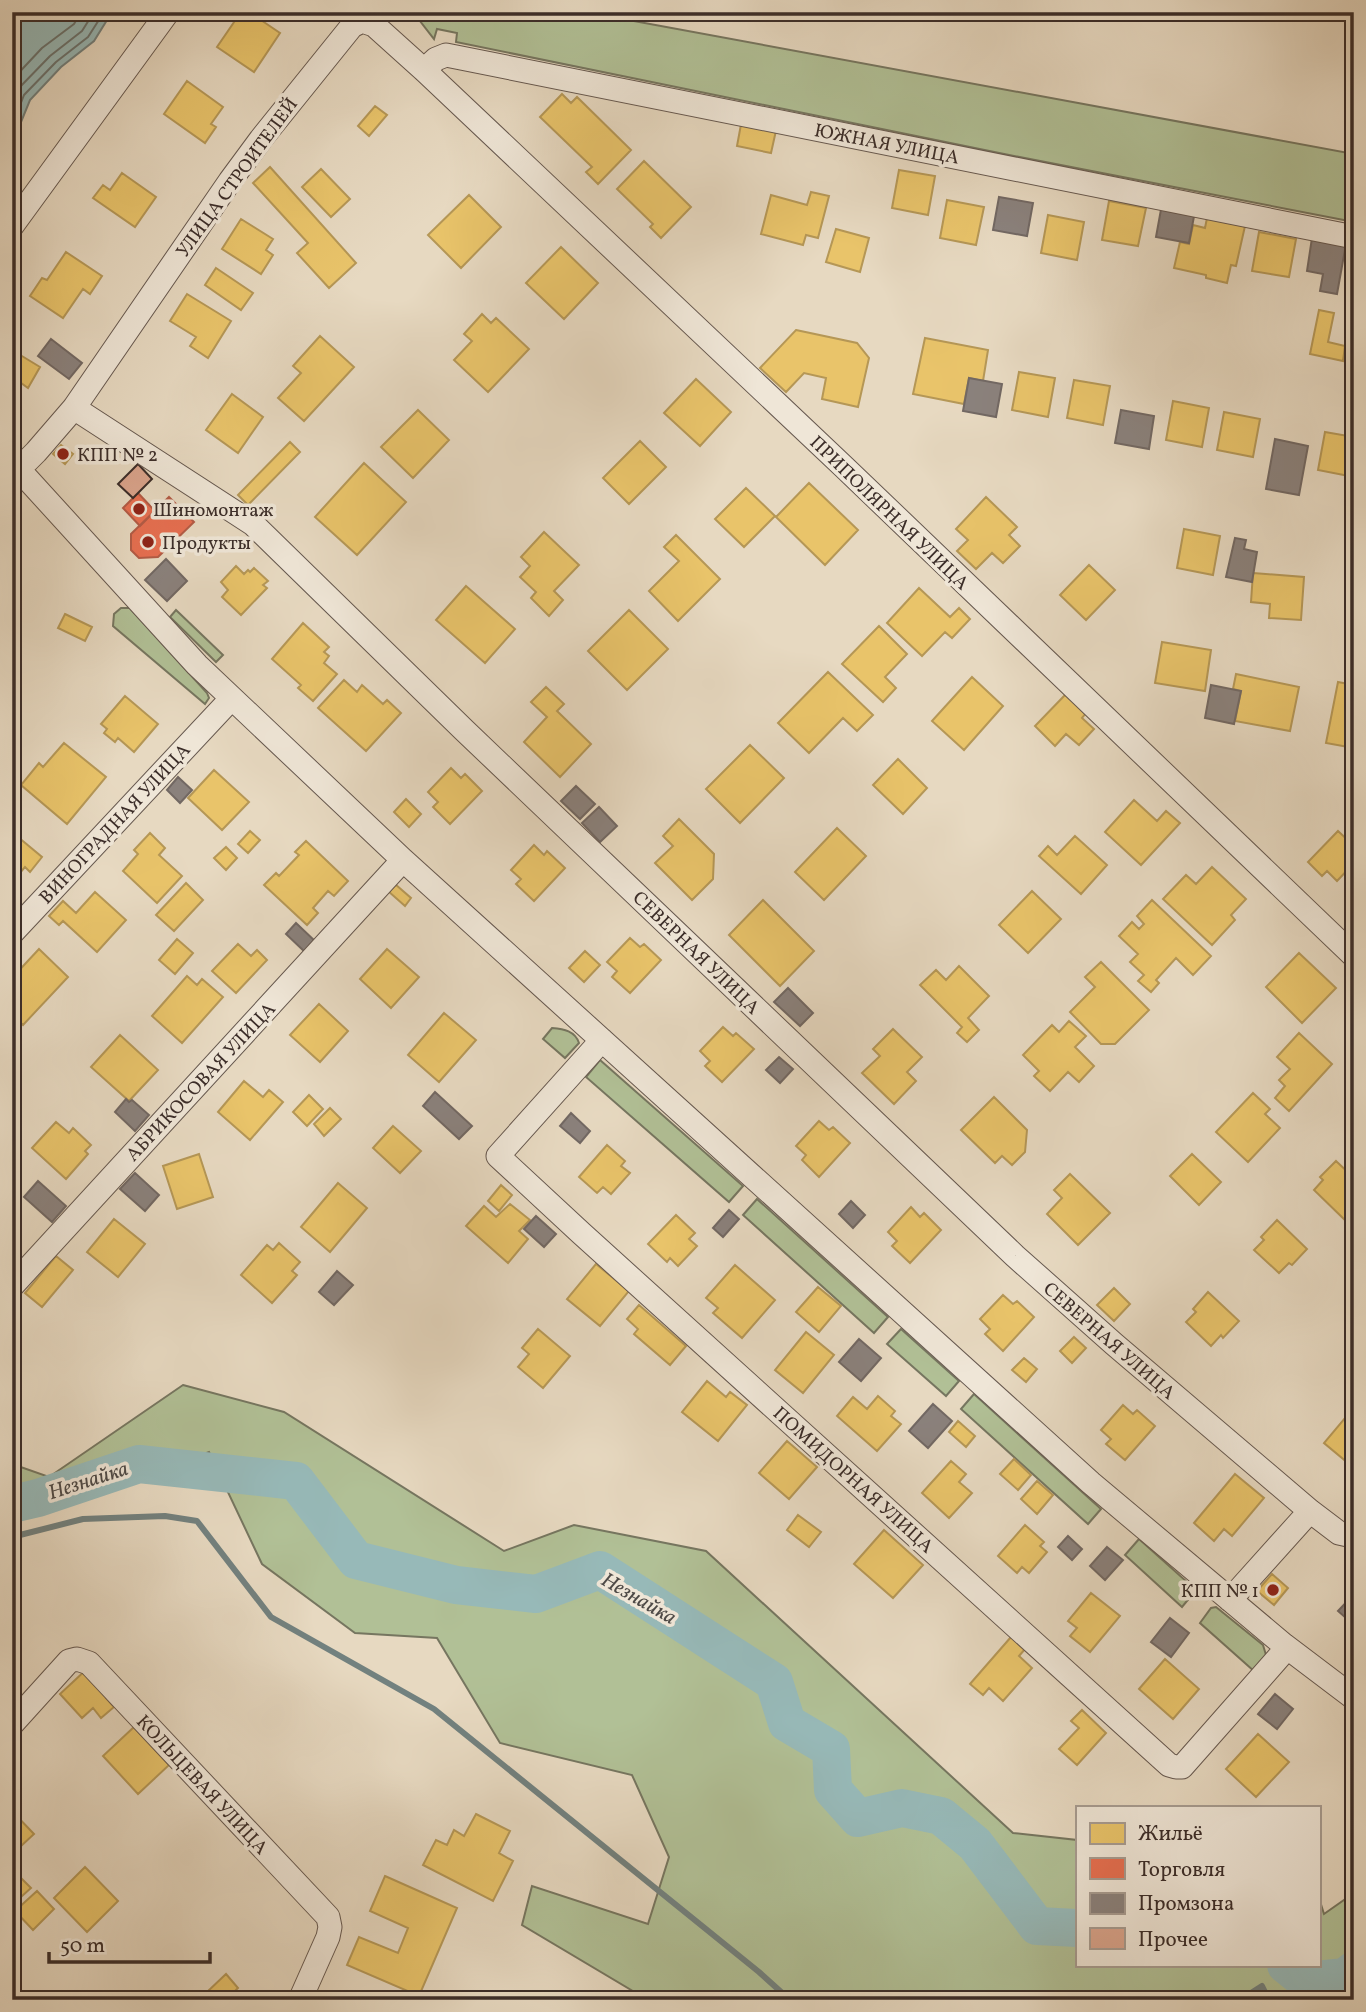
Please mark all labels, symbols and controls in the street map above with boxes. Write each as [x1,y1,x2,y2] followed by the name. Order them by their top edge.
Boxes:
[171,93,305,263] street label: УЛИЦА СТРОИТЕЛЕЙ
[812,118,961,172] street label: ЮЖНАЯ УЛИЦА
[803,430,974,597] street label: ПРИПОЛЯРНАЯ УЛИЦА
[77,443,158,469] place label: КПП № 2
[55,446,71,462] marker: КПП № 2
[153,498,274,524] place label: Шиномонтаж
[131,501,147,517] marker: Шиномонтаж
[162,531,251,557] place label: Продукты
[140,534,156,550] marker: Продукты
[34,738,197,910] street label: ВИНОГРАДНАЯ УЛИЦА
[626,886,765,1021] street label: СЕВЕРНАЯ УЛИЦА
[121,997,282,1168] street label: АБРИКОСОВАЯ УЛИЦА
[1037,1277,1180,1406] street label: СЕВЕРНАЯ УЛИЦА
[767,1401,939,1560] street label: ПОМИДОРНАЯ УЛИЦА
[45,1455,132,1508] water label: Незнайка
[595,1566,681,1633] water label: Незнайка
[1181,1579,1259,1605] place label: КПП № 1
[1265,1582,1281,1598] marker: КПП № 1
[130,1710,273,1861] street label: КОЛЬЦЕВАЯ УЛИЦА
[1076,1806,1320,1966] legend
[1138,1820,1203,1849] text: Жильё
[1138,1856,1225,1885] text: Торговля
[1138,1890,1234,1919] text: Промзона
[49,1921,210,1965] scale bar
[1138,1926,1208,1955] text: Прочее
[60,1932,105,1961] text: 50 m

